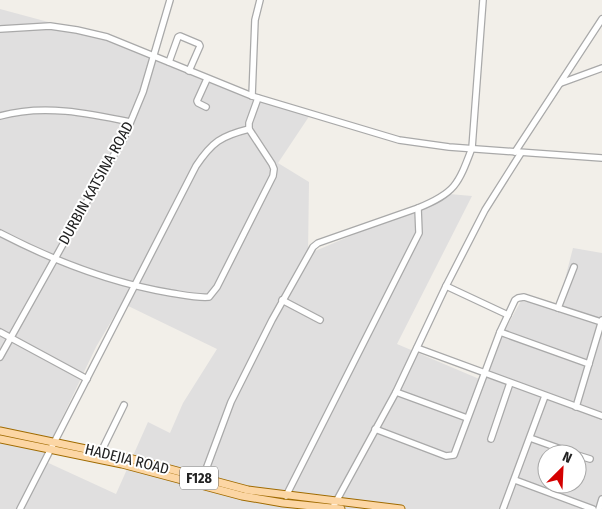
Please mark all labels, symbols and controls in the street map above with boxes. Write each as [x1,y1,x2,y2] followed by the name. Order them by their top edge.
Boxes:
[55,118,137,248] street label: DURBIN KATSINA ROAD
[83,440,171,478] street label: HADEJIA ROAD
[537,444,587,494] north arrow
[560,448,574,467] text: N
[180,466,218,489] road number: F128

